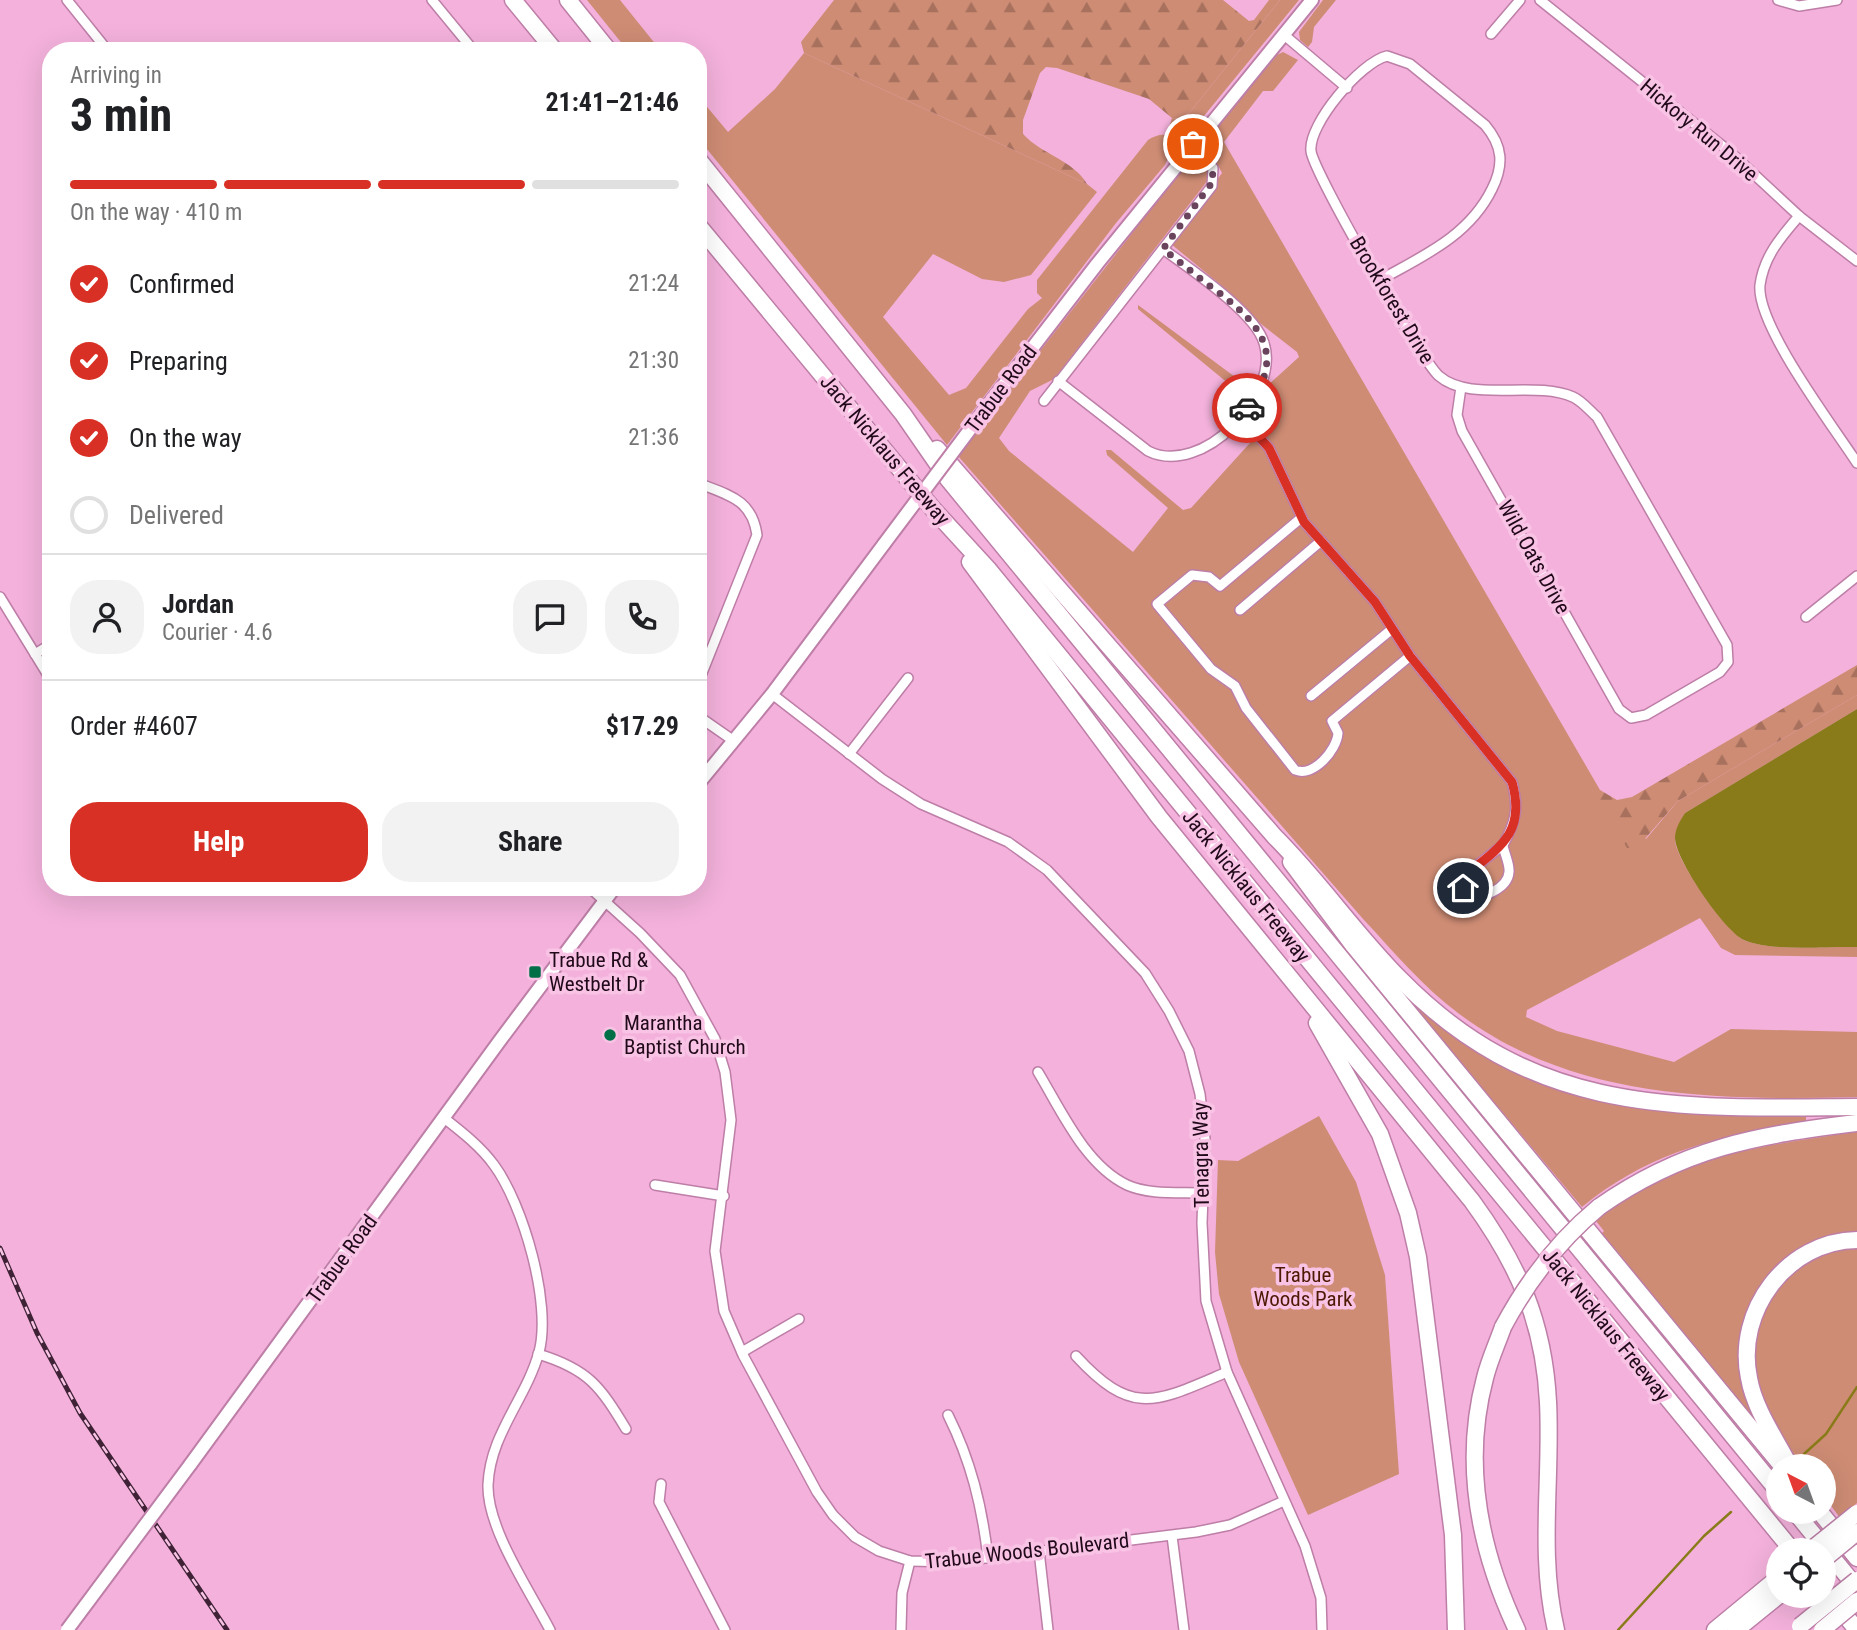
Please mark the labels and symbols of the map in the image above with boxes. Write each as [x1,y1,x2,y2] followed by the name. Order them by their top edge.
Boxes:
[1635,74,1763,186] street label: Hickory Run Drive
[1163,114,1223,174] pin
[1345,232,1439,368] street label: Brookforest Drive
[960,340,1042,438] street label: Trabue Road
[815,370,955,530] street label: Jack Nicklaus Freeway
[1212,373,1282,443] courier
[1493,496,1575,618] street label: Wild Oats Drive
[1177,805,1315,967] street label: Jack Nicklaus Freeway
[1433,858,1493,918] pin
[549,948,649,996] place label: Trabue Rd & Westbelt Dr
[527,964,543,980] marker: Trabue Rd & Westbelt Dr
[624,1011,746,1059] place label: Marantha Baptist Church
[602,1027,618,1043] marker: Marantha Baptist Church
[1188,1102,1214,1208] street label: Tenagra Way
[302,1210,382,1308] street label: Trabue Road
[1537,1244,1675,1406] street label: Jack Nicklaus Freeway
[1253,1263,1353,1311] park label: Trabue Woods Park
[1766,1454,1836,1524] north arrow
[924,1528,1130,1574] street label: Trabue Woods Boulevard

